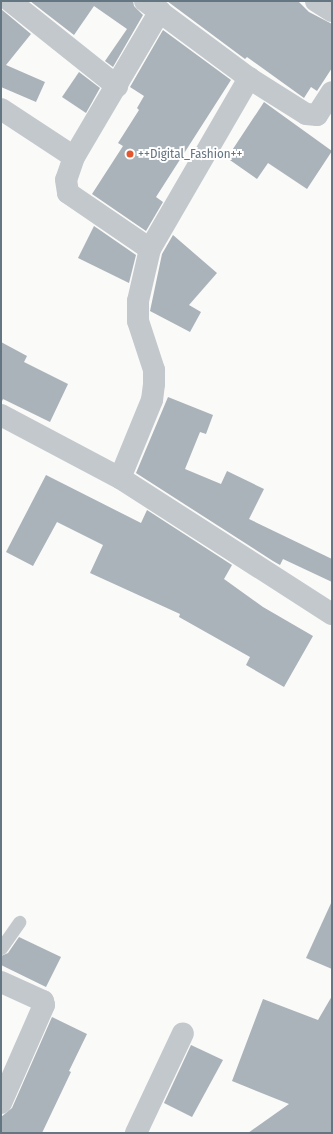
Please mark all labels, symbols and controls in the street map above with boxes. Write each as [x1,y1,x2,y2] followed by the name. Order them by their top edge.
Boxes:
[138,146,242,162] place label: ++Digital_Fashion++
[125,149,135,159] marker: ++Digital_Fashion++

